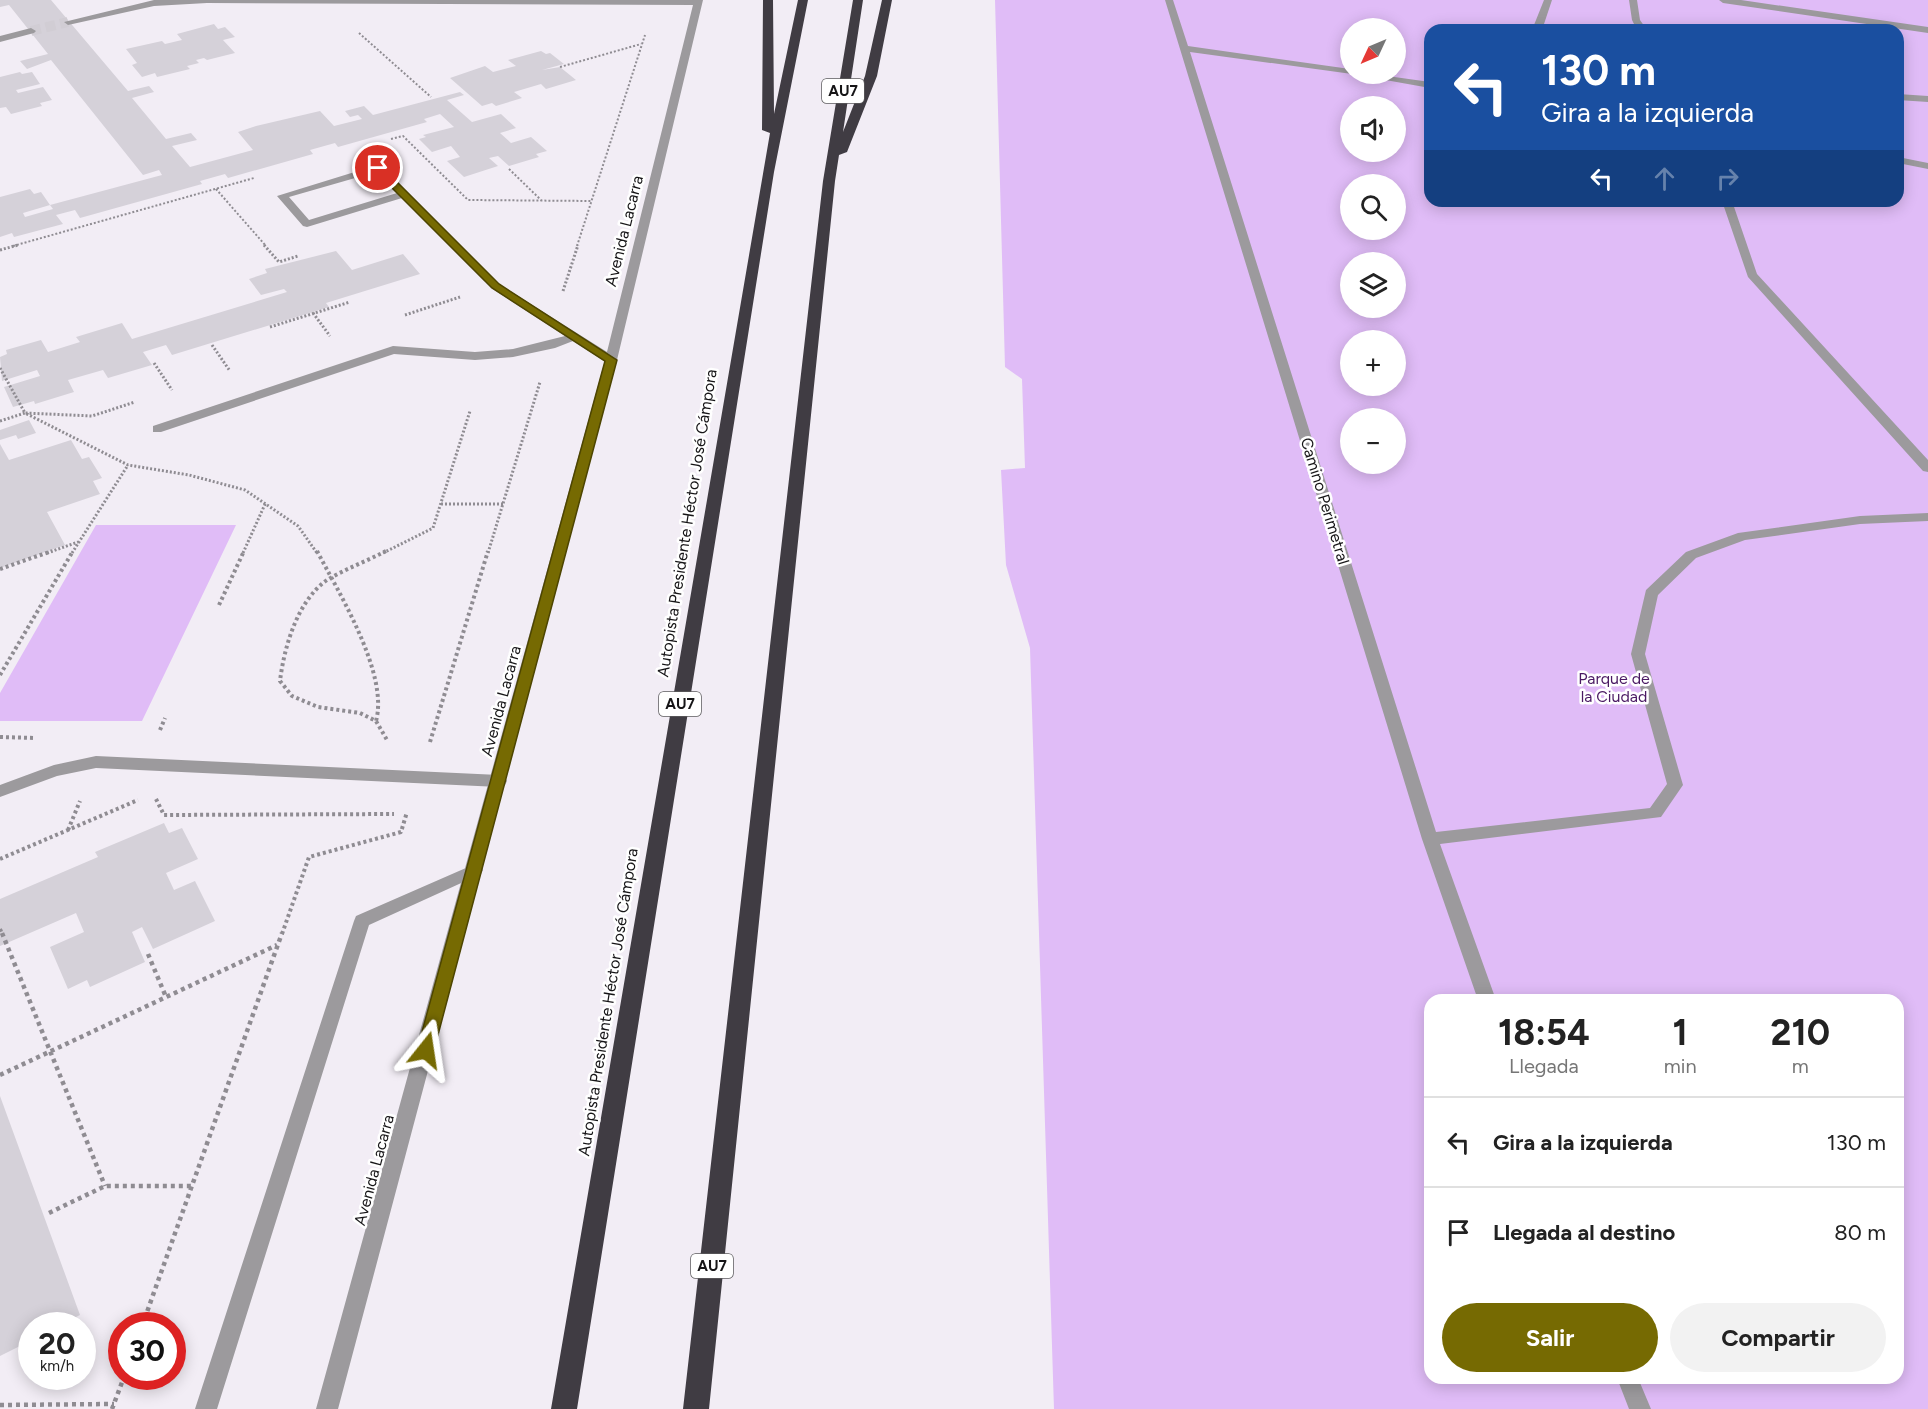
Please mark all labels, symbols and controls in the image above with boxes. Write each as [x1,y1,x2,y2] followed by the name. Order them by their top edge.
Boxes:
[1340,18,1406,84] north arrow
[1340,18,1406,474] map controls
[1541,45,1656,96] text: 130 m
[1442,48,1520,126] icon: left
[822,79,864,103] road number: AU7
[1340,96,1406,162] button: sound
[1541,96,1754,129] text: Gira a la izquierda
[352,142,403,193] pin
[361,151,394,184] icon: arrive
[1585,162,1618,195] icon: left
[1648,162,1681,195] icon: ahead
[1711,162,1744,195] icon: right
[601,173,647,289] street label: Avenida Lacarra
[1340,174,1406,240] button: search
[1340,252,1406,318] button: layers
[1340,330,1406,396] button: +
[653,368,721,678] street label: Autopista Presidente Héctor José Cámpora
[1340,408,1406,474] button: −
[1297,435,1353,567] street label: Camino Perimetral
[477,644,525,758] street label: Avenida Lacarra
[1578,669,1650,706] park label: Parque de la Ciudad
[659,692,701,716] road number: AU7
[574,847,642,1157] street label: Autopista Presidente Héctor José Cámpora
[1498,1011,1590,1054] text: 18:54
[1673,1011,1688,1054] text: 1
[1771,1011,1830,1054] text: 210
[394,1018,458,1082] position arrow
[1509,1054,1579,1078] text: Llegada
[1664,1054,1697,1078] text: min
[1792,1054,1809,1078] text: m
[350,1113,398,1227] street label: Avenida Lacarra
[1442,1126,1475,1159] icon: left
[1493,1129,1673,1156] text: Gira a la izquierda
[1827,1129,1886,1156] text: 130 m
[1442,1216,1475,1249] icon: arrive
[1493,1219,1675,1246] text: Llegada al destino
[1834,1219,1886,1246] text: 80 m
[691,1254,733,1278] road number: AU7
[1442,1303,1658,1372] button: Salir
[1670,1303,1886,1372] button: Compartir
[108,1312,186,1390] speed limit sign: 30
[39,1325,75,1362] text: 20
[40,1357,74,1375] text: km/h

